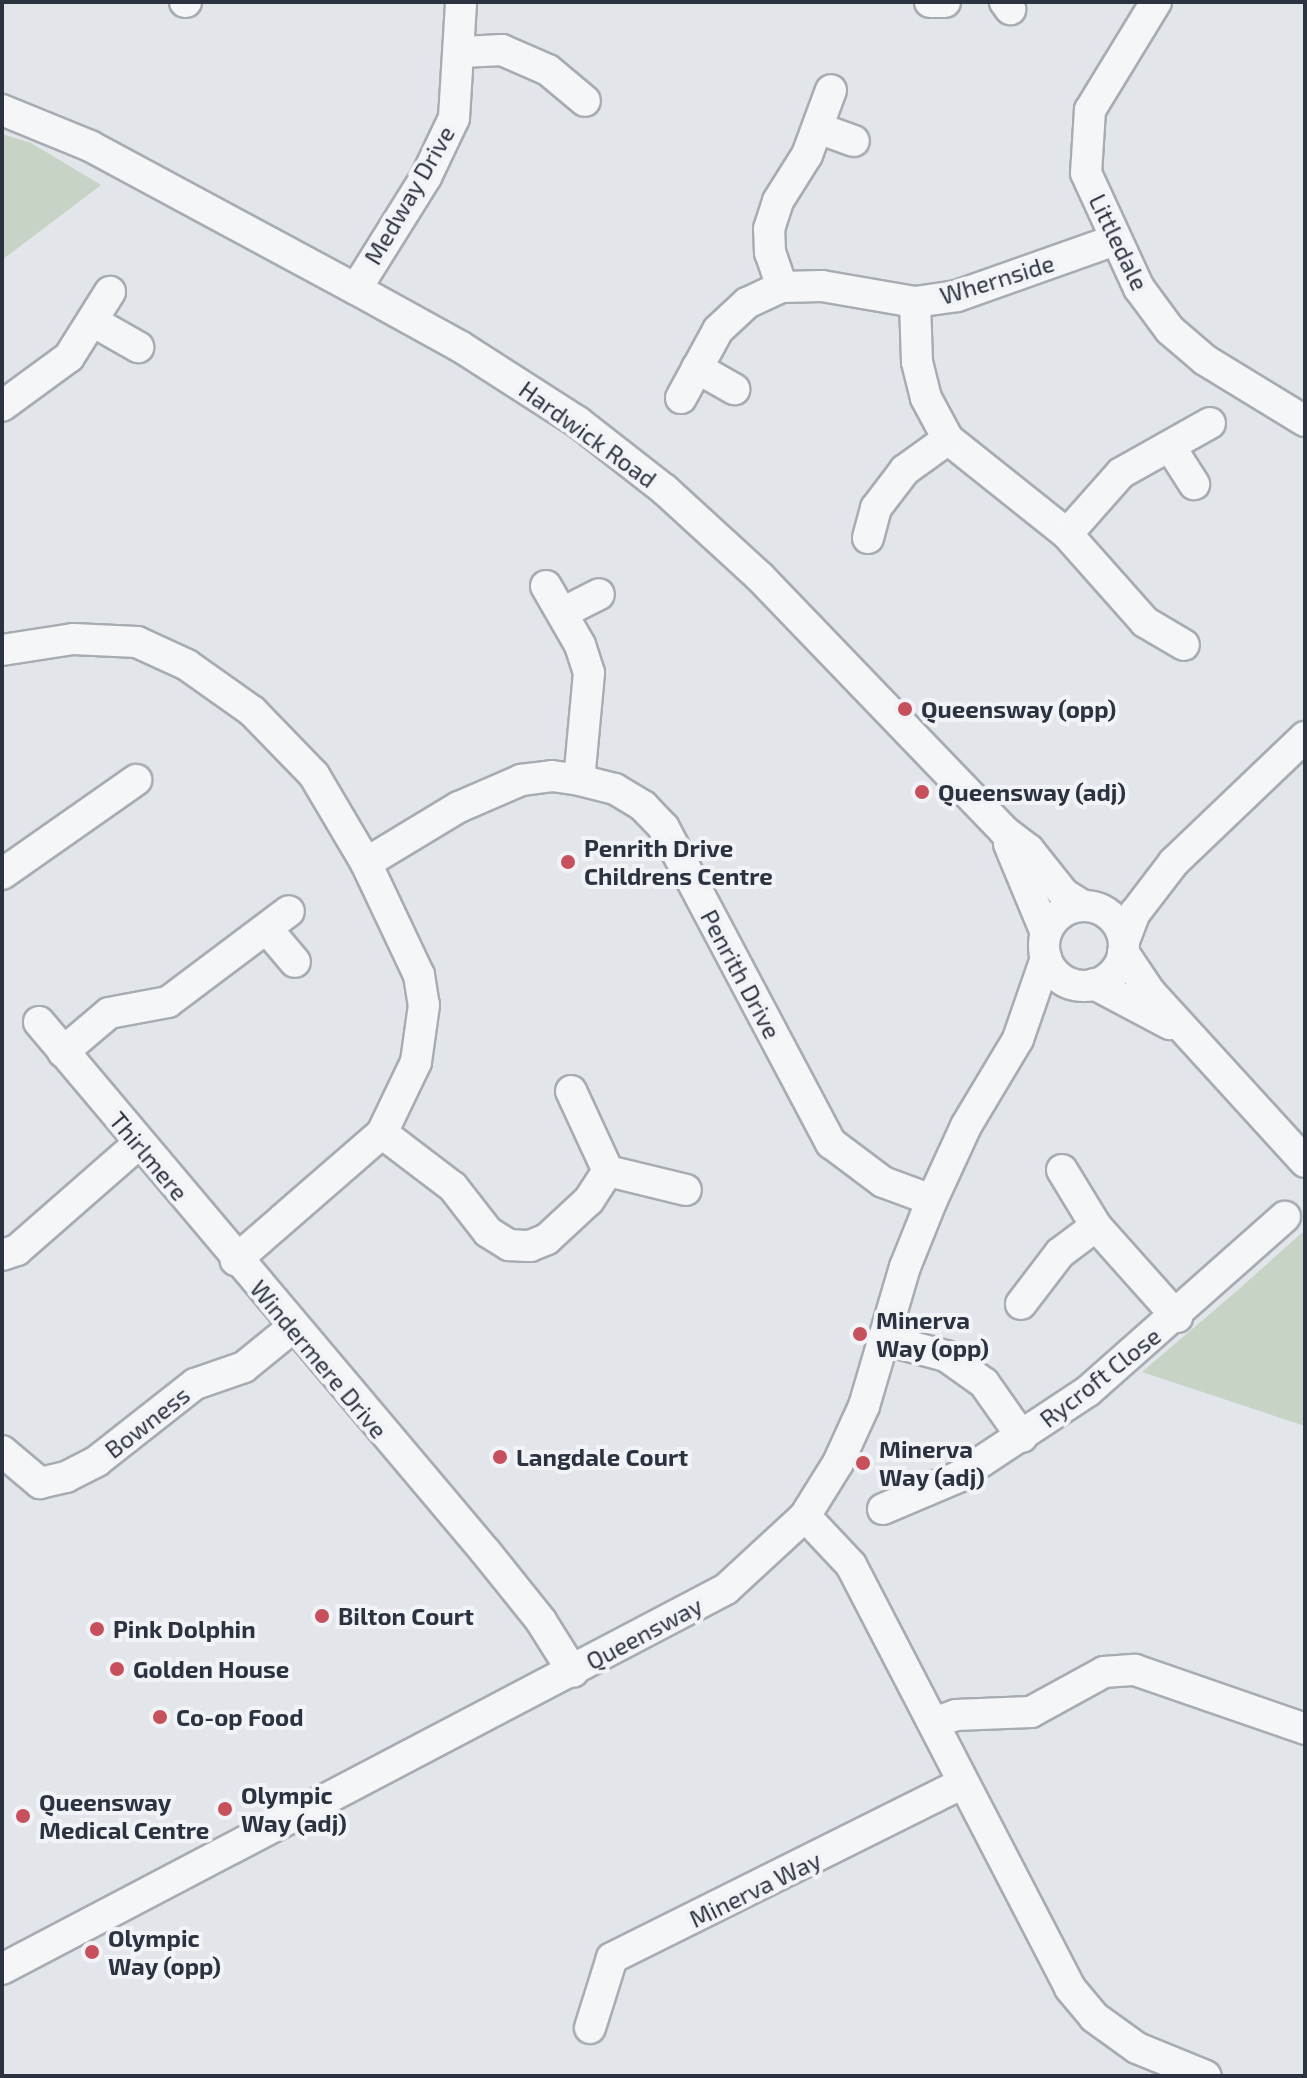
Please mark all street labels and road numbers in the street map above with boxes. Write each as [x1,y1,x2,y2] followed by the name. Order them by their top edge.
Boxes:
[358,120,460,270] street label: Medway Drive
[1083,189,1155,295] street label: Littledale
[936,248,1058,310] street label: Whernside
[514,375,662,493] street label: Hardwick Road
[695,905,787,1043] street label: Penrith Drive
[104,1106,194,1206] street label: Thirlmere
[245,1274,393,1444] street label: Windermere Drive
[1034,1321,1166,1433] street label: Rycroft Close
[99,1380,195,1464] street label: Bowness
[581,1590,707,1676] street label: Queensway
[684,1845,826,1933] street label: Minerva Way

